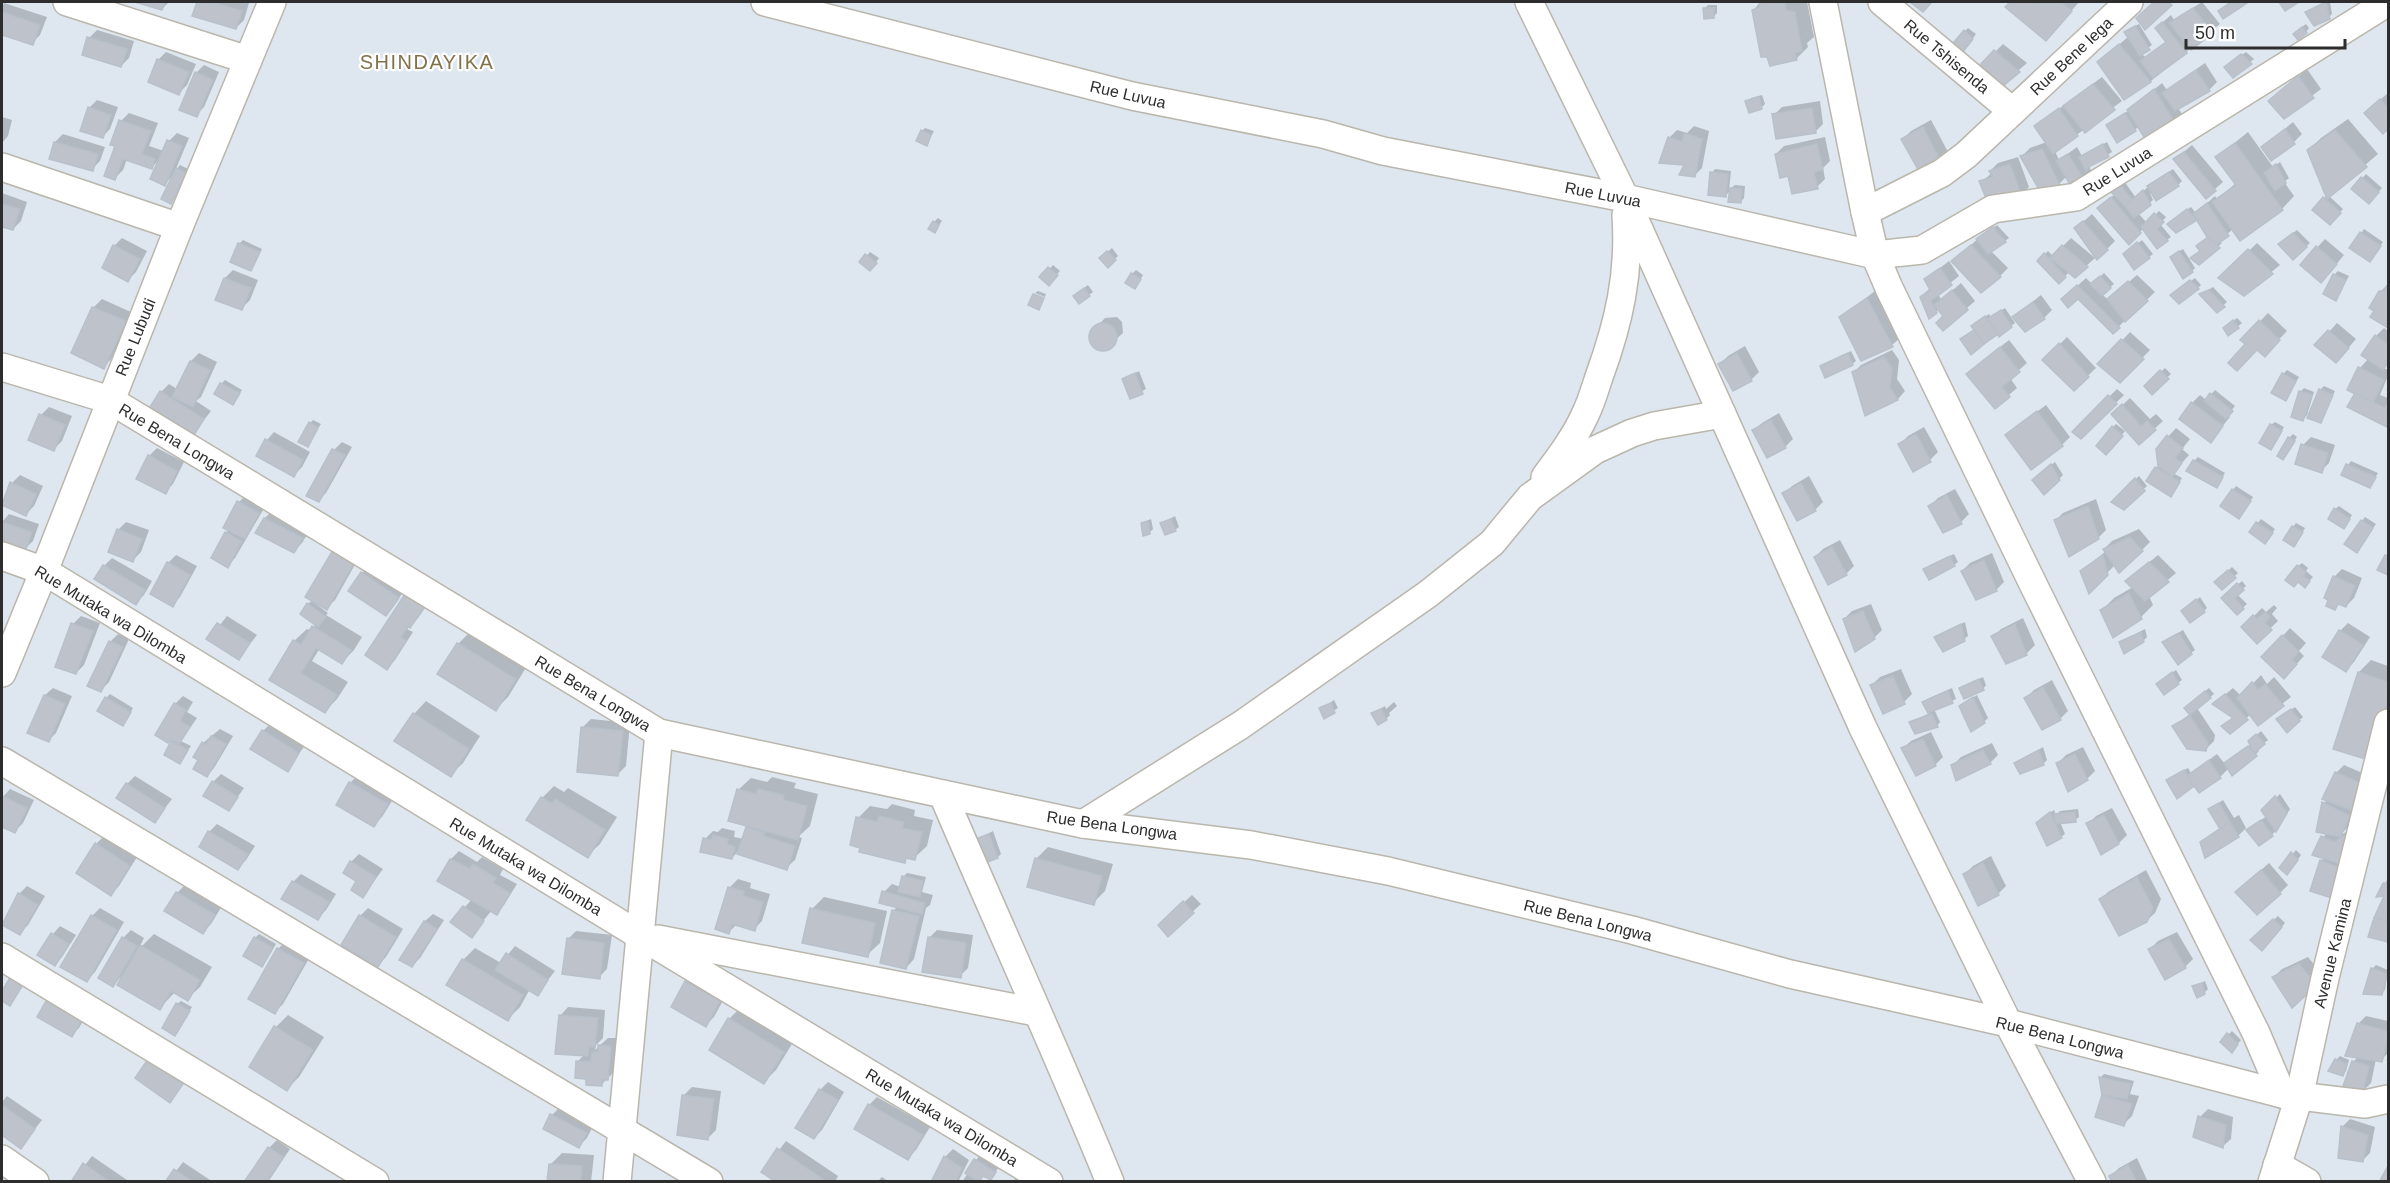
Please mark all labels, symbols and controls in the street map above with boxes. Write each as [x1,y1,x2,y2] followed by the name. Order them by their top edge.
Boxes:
[2186,12,2345,50] scale bar
[2027,14,2116,99] street label: Rue Bene lega
[1901,16,1993,97] street label: Rue Tshisenda
[2195,23,2235,43] text: 50 m
[360,51,494,73] district label: SHINDAYIKA
[1088,78,1168,111] street label: Rue Luvua
[2080,144,2155,199] street label: Rue Luvua
[1563,179,1643,210] street label: Rue Luvua
[112,296,159,378] street label: Rue Lubudi
[116,400,238,483] street label: Rue Bena Longwa
[32,562,190,667] street label: Rue Mutaka wa Dilomba
[532,652,654,735] street label: Rue Bena Longwa
[1046,808,1178,843] street label: Rue Bena Longwa
[447,814,605,919] street label: Rue Mutaka wa Dilomba
[1522,896,1654,945] street label: Rue Bena Longwa
[2311,896,2354,1010] street label: Avenue Kamina
[1994,1013,2126,1062] street label: Rue Bena Longwa
[863,1065,1021,1170] street label: Rue Mutaka wa Dilomba

